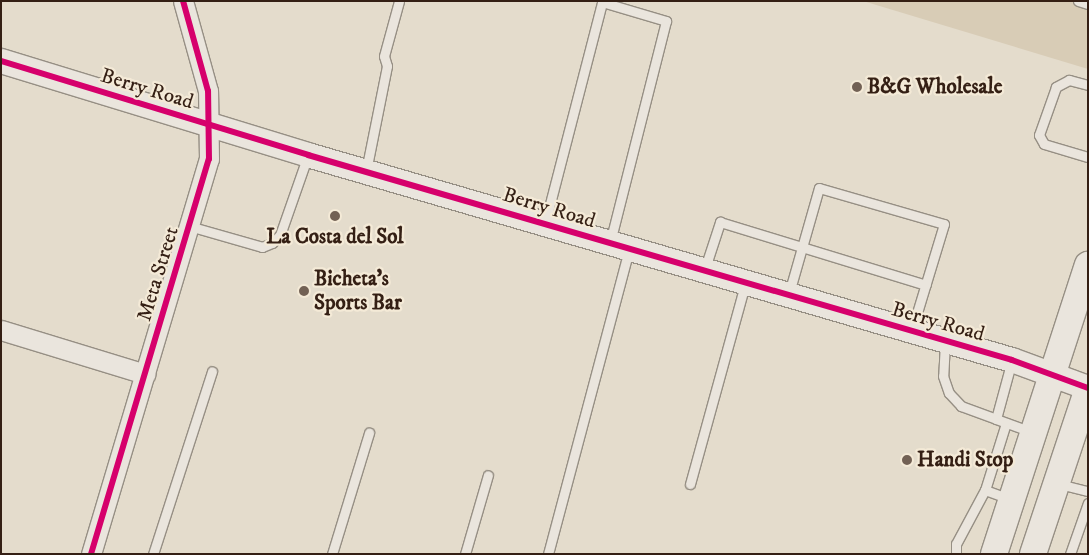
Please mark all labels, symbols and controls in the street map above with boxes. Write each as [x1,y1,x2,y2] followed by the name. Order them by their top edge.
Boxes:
[98,63,196,115] street label: Berry Road
[867,74,1002,100] place label: B&G Wholesale
[851,81,863,93] marker: B&G Wholesale
[500,182,598,234] street label: Berry Road
[329,210,341,222] marker: La Costa del Sol
[132,224,184,324] street label: Meta Street
[266,224,404,250] place label: La Costa del Sol
[314,266,402,316] place label: Bicheta's Sports Bar
[298,285,310,297] marker: Bicheta's Sports Bar
[889,297,987,347] street label: Berry Road
[917,447,1013,473] place label: Handi Stop
[901,454,913,466] marker: Handi Stop

